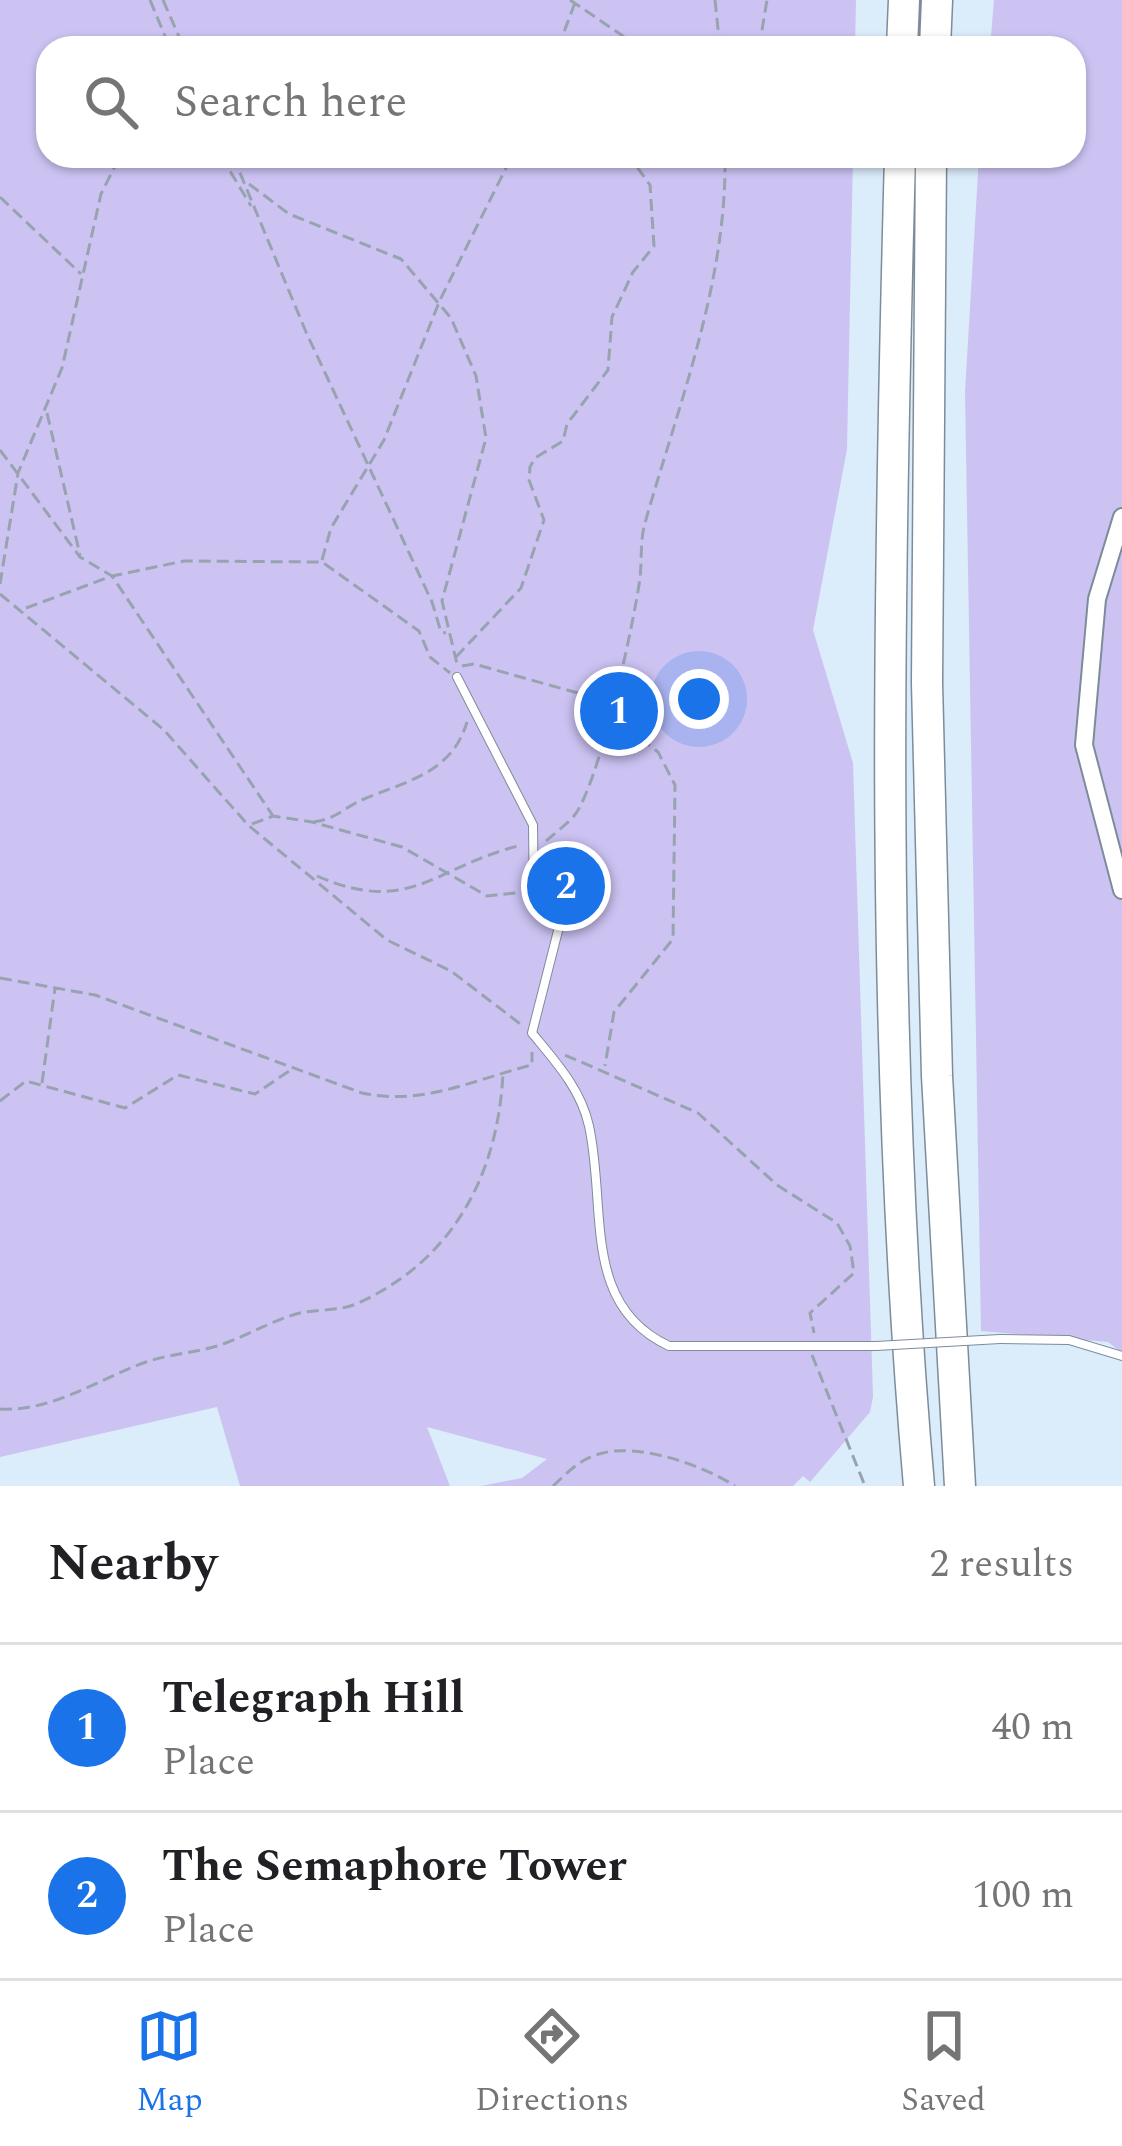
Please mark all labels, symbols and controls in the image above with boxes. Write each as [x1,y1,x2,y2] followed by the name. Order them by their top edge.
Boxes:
[36,36,1086,168] search box
[174,68,407,137] text: Search here
[78,69,144,135] icon: search
[580,666,658,756] pin: 1
[669,669,729,729] your location
[527,841,605,931] pin: 2
[48,1525,217,1603] text: Nearby
[930,1535,1074,1594] text: 2 results
[162,1664,465,1733] text: Telegraph Hill
[76,1698,98,1757] text: 1
[992,1698,1074,1757] text: 40 m
[162,1733,255,1792] text: Place
[162,1832,627,1901] text: The Semaphore Tower
[76,1866,98,1925] text: 2
[972,1866,1074,1925] text: 100 m
[162,1901,255,1960] text: Place
[136,2003,203,2125] tab: Map
[475,2003,629,2125] tab: Directions
[901,2003,986,2125] tab: Saved

